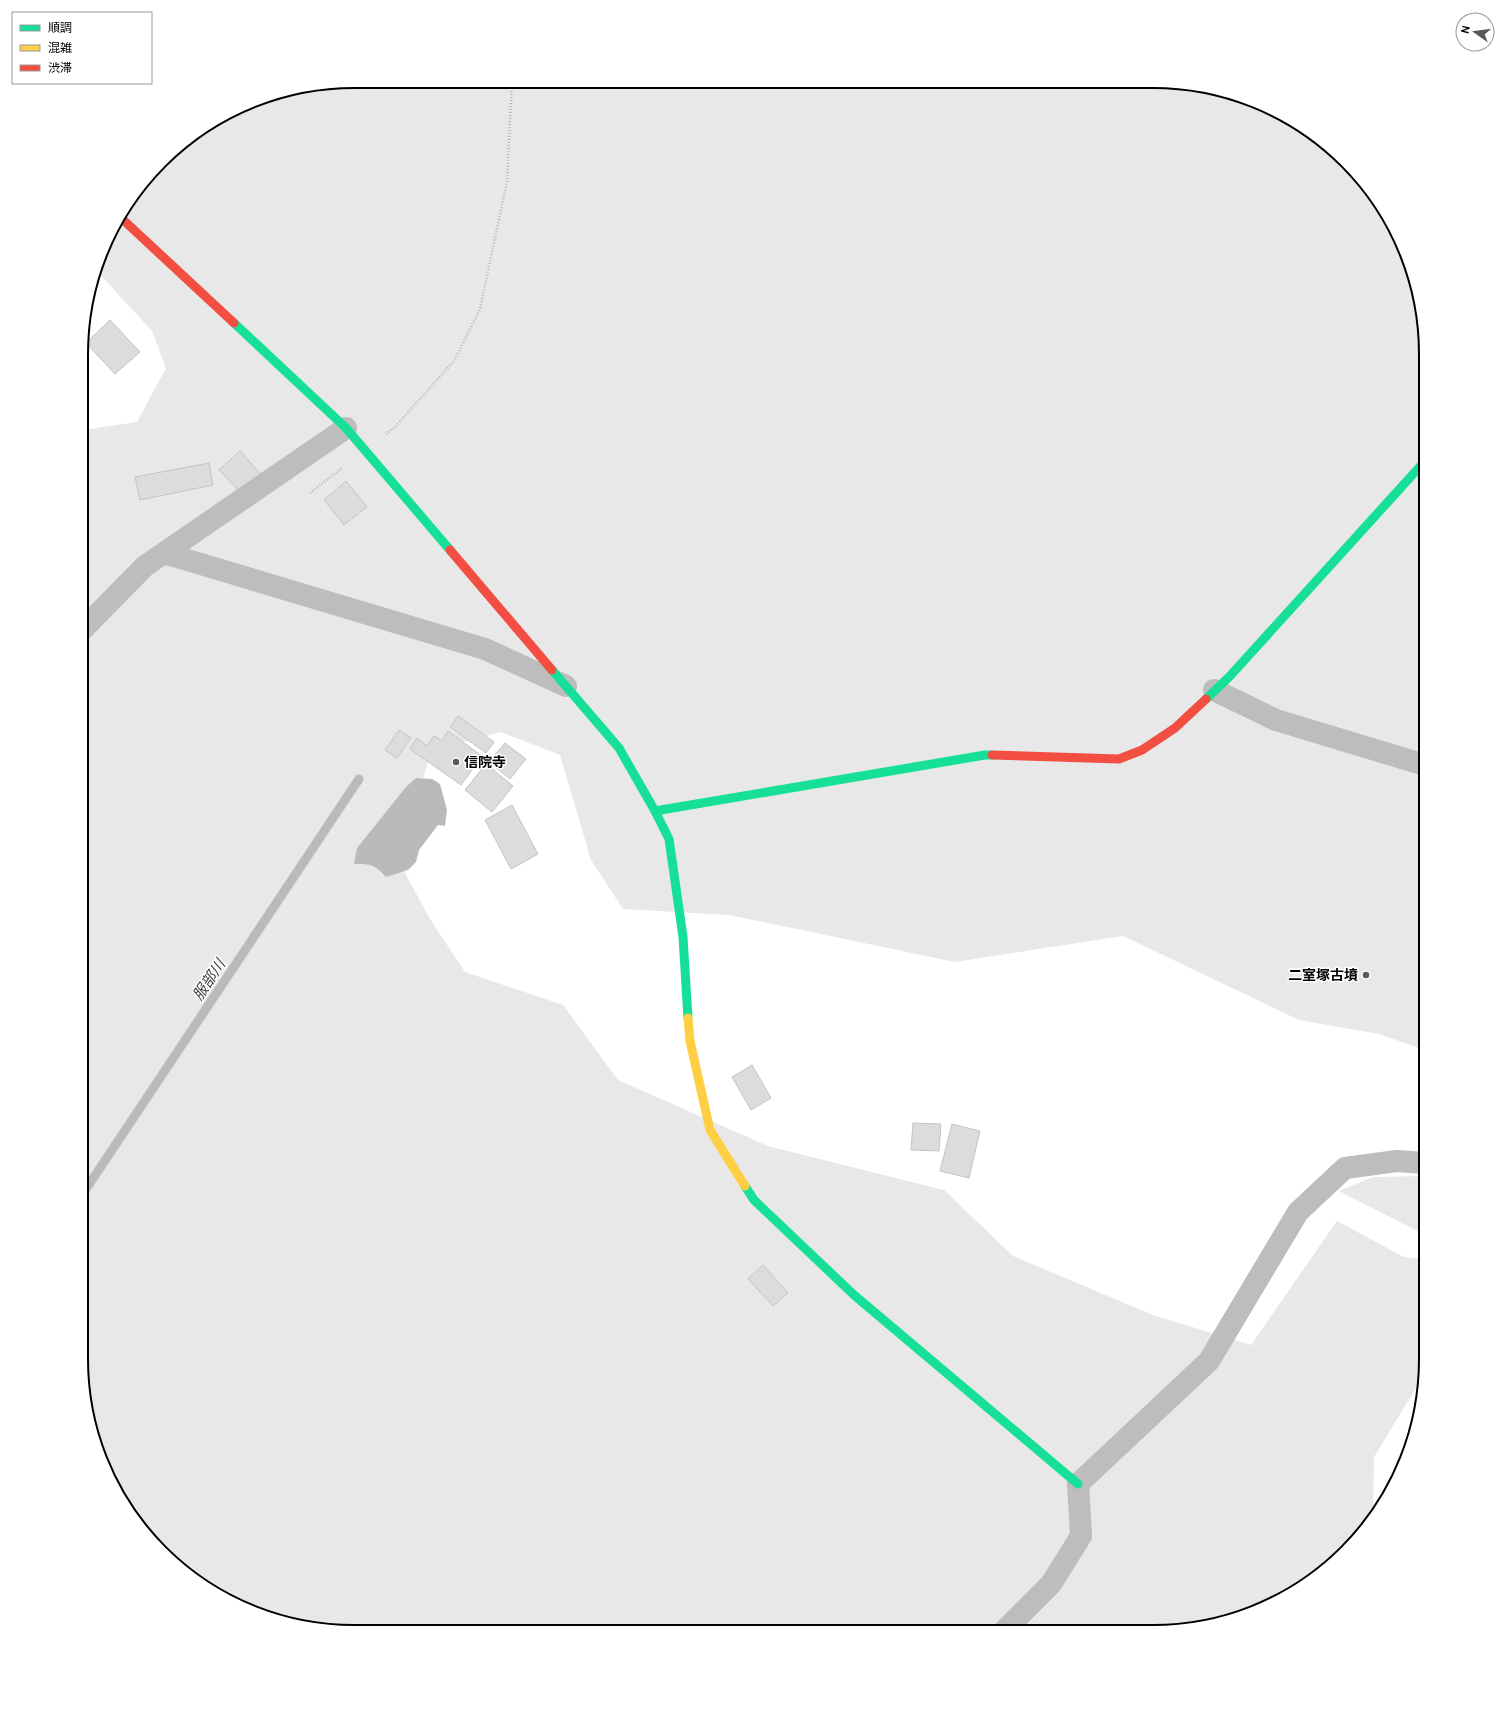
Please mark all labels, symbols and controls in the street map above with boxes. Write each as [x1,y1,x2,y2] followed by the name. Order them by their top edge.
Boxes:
[12,12,152,84] legend
[1455,12,1495,52] north arrow
[48,20,72,35] text: 順調
[1458,24,1473,35] text: N
[48,40,72,55] text: 混雑
[48,60,72,75] text: 渋滞
[464,753,506,771] place label: 信院寺
[451,757,461,767] marker: 信院寺
[189,955,230,1004] water label: 服部川
[1288,966,1358,984] place label: 二室塚古墳
[1361,970,1371,980] marker: 二室塚古墳

